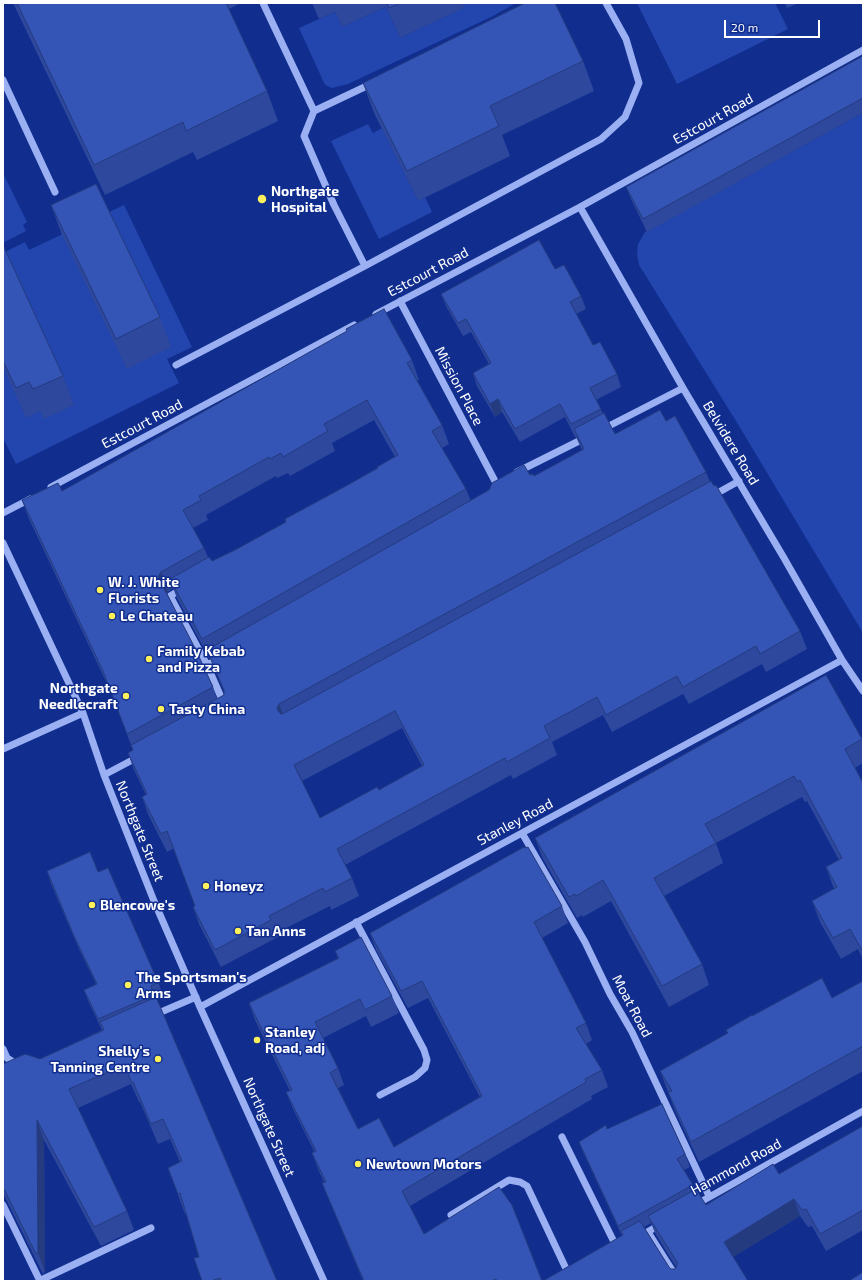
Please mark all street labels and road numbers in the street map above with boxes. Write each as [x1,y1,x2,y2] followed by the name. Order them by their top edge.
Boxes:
[670,90,756,148] street label: Estcourt Road
[385,244,471,300] street label: Estcourt Road
[431,344,487,428] street label: Mission Place
[99,396,185,452] street label: Estcourt Road
[699,398,763,488] street label: Belvidere Road
[112,778,168,884] street label: Northgate Street
[474,795,556,849] street label: Stanley Road
[608,972,656,1040] street label: Moat Road
[240,1075,298,1179] street label: Northgate Street
[688,1135,784,1199] street label: Hammond Road

